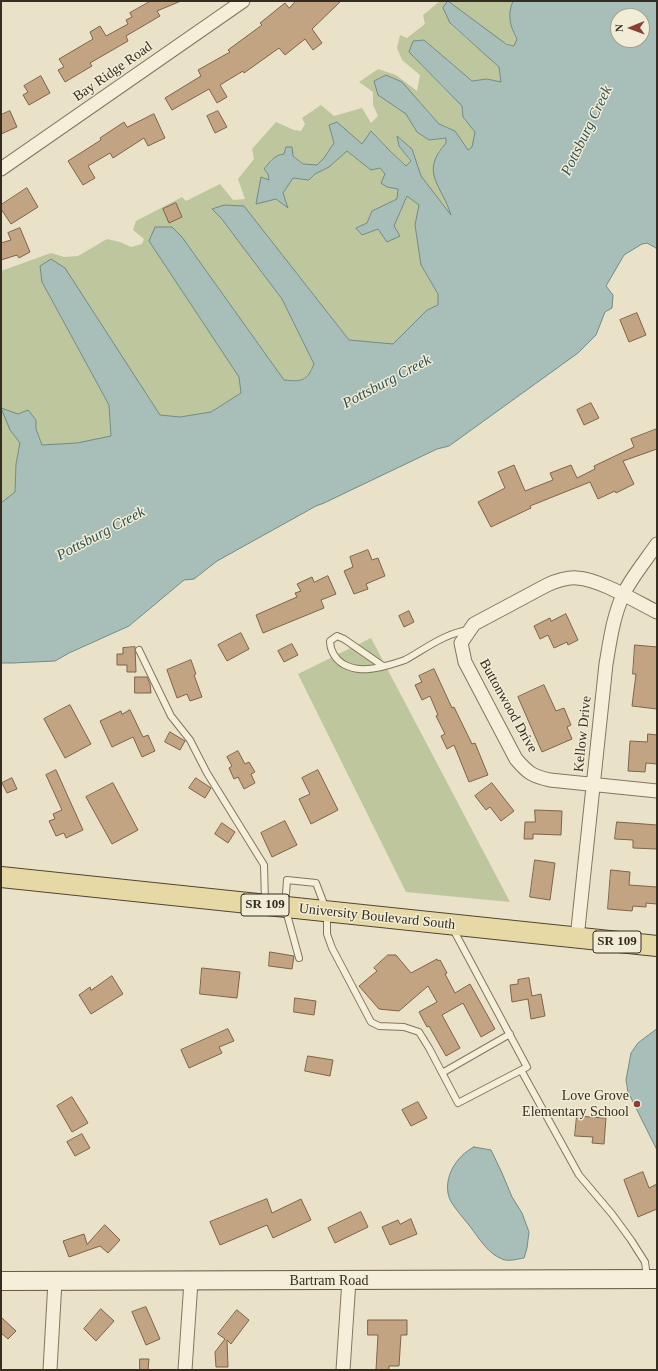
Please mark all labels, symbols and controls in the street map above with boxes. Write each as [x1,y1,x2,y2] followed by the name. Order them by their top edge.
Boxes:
[610,8,650,48] north arrow
[613,24,625,32] text: N
[70,39,156,105] street label: Bay Ridge Road
[558,83,616,179] water label: Pottsburg Creek
[340,351,434,413] water label: Pottsburg Creek
[54,503,148,565] water label: Pottsburg Creek
[475,656,541,756] street label: Buttonwood Drive
[571,695,595,773] street label: Kellow Drive
[241,894,289,916] road number: SR 109
[298,900,456,934] street label: University Boulevard South
[593,931,641,953] road number: SR 109
[522,1088,629,1120] place label: Love Grove Elementary School
[632,1099,642,1109] marker: Love Grove Elementary School
[290,1273,368,1289] street label: Bartram Road

